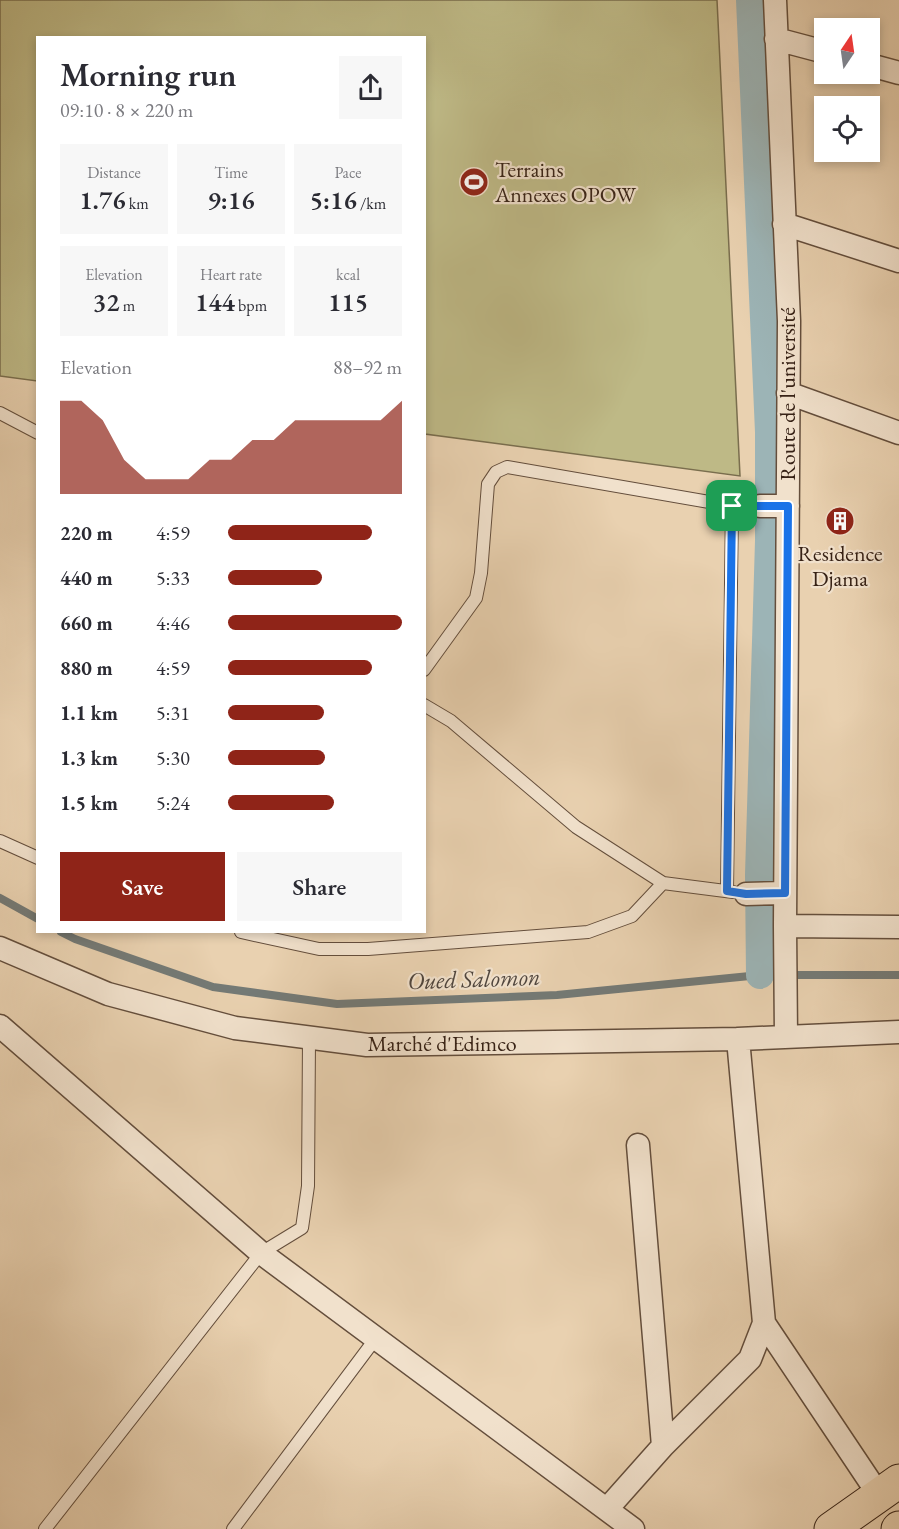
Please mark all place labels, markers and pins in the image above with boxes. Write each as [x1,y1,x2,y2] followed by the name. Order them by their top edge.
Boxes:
[494,155,637,209] place label: Terrains Annexes OPOW
[458,166,490,198] sports icon: Terrains Annexes OPOW
[706,480,757,531] pin
[824,505,856,537] building icon: Residence Djama
[797,539,883,593] place label: Residence Djama

